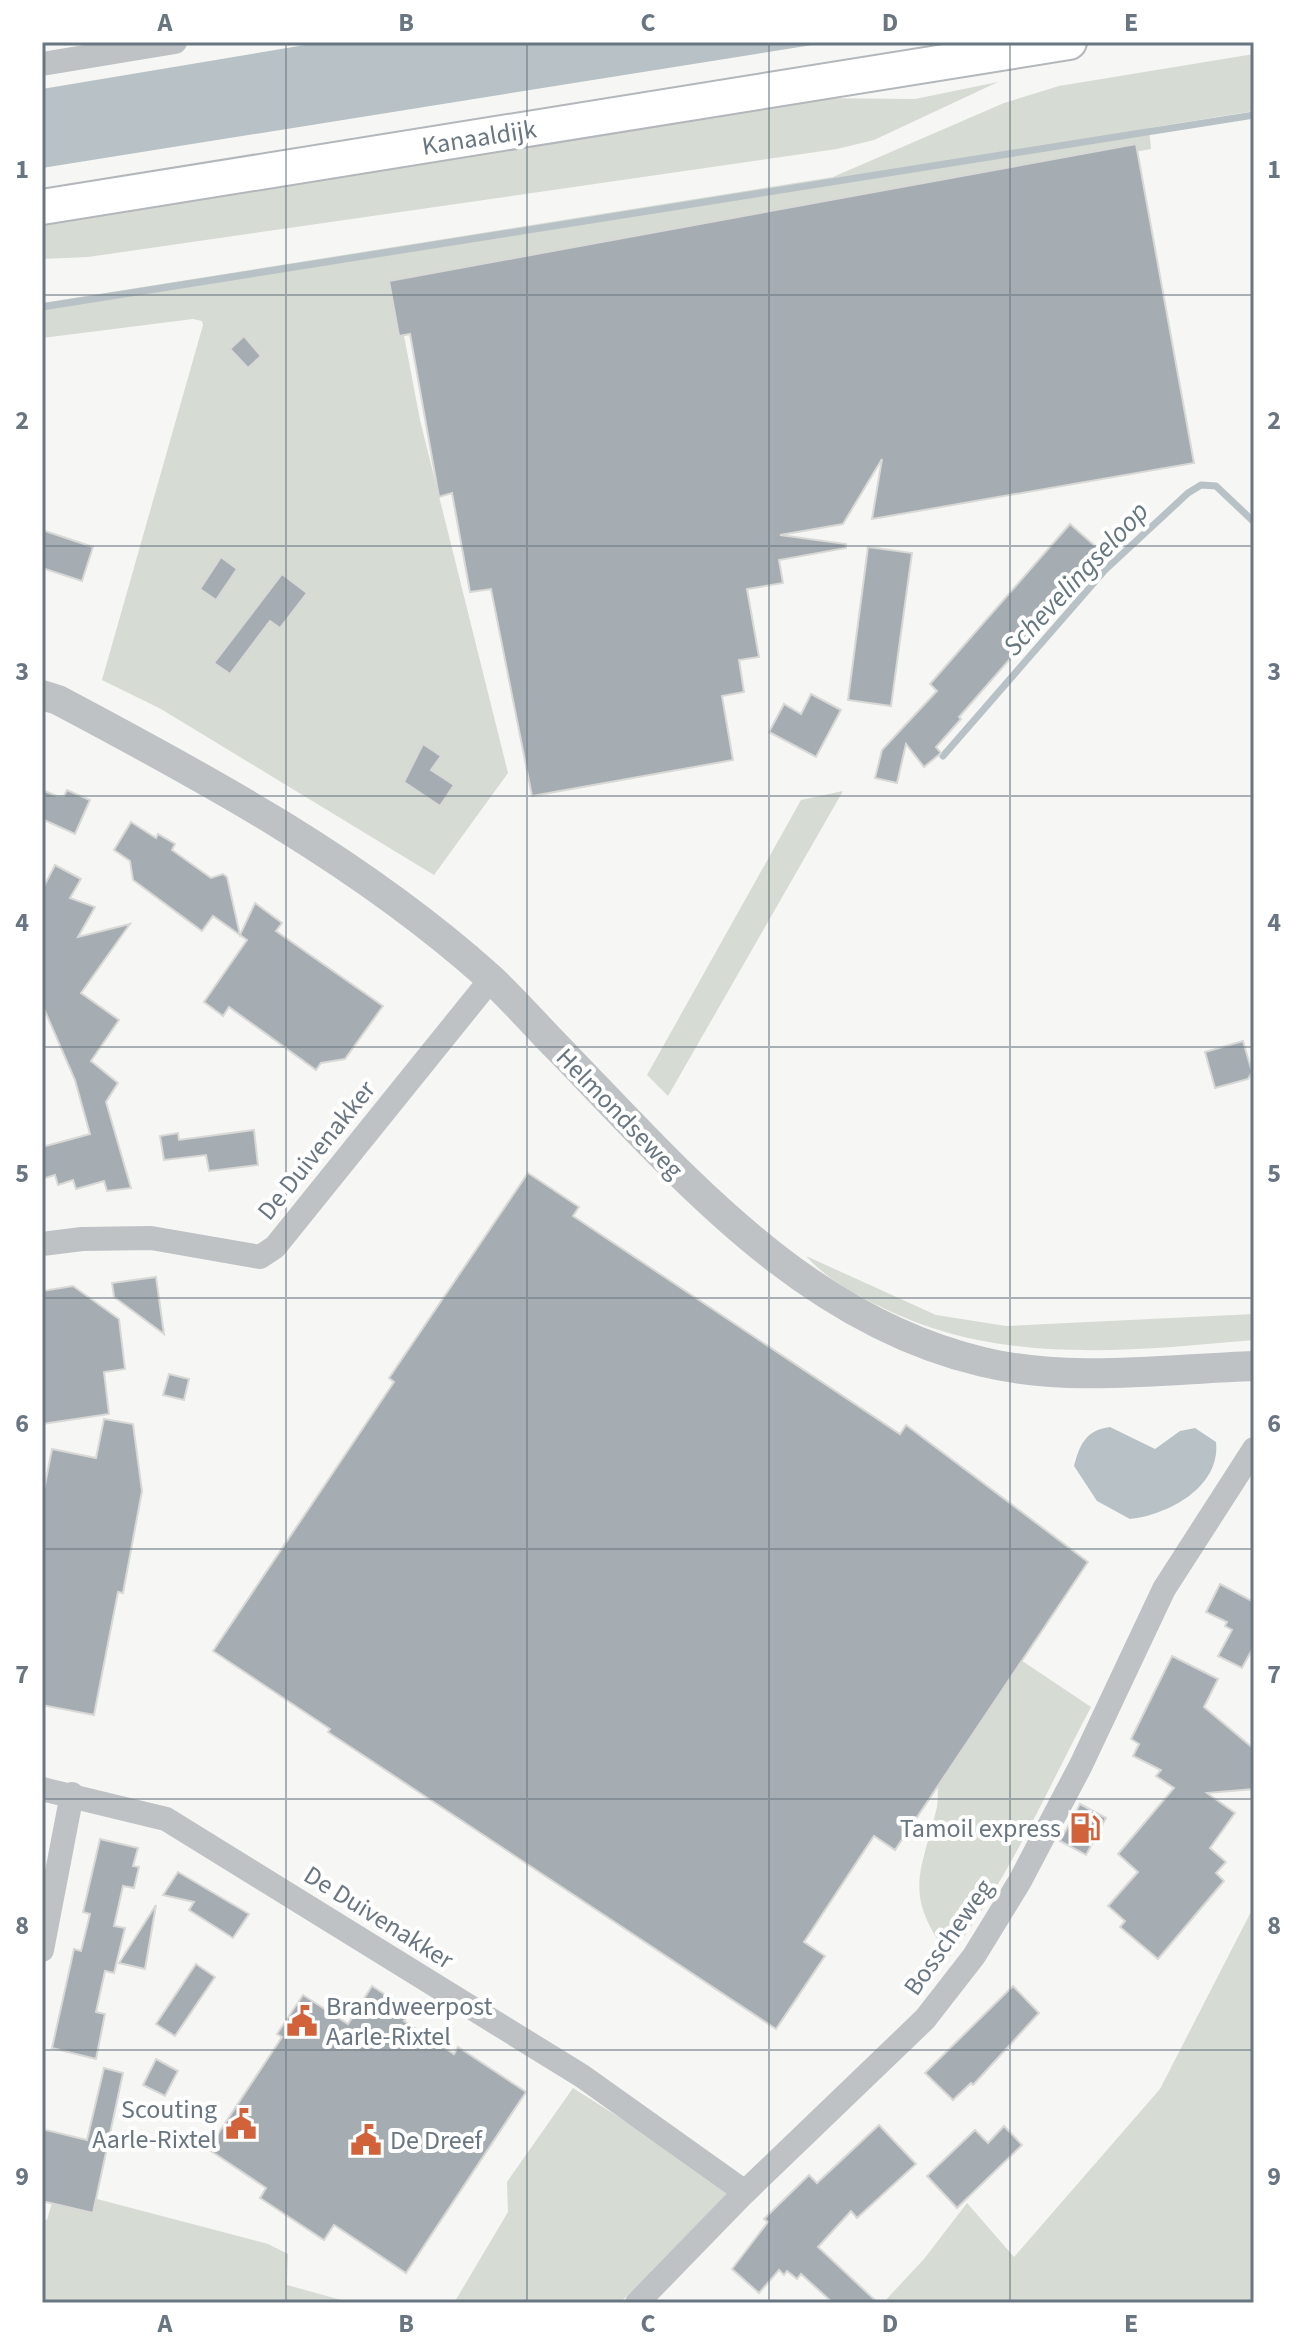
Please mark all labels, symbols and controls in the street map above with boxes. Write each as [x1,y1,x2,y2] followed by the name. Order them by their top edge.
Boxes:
[157,4,174,41] text: A
[398,4,414,41] text: B
[640,4,656,41] text: C
[882,4,898,41] text: D
[1124,4,1138,41] text: E
[419,110,539,165] street label: Kanaaldijk
[15,151,29,188] text: 1
[1267,151,1281,188] text: 1
[15,402,29,439] text: 2
[1267,402,1281,439] text: 2
[993,492,1158,665] water label: Schevelingseloop
[15,653,29,690] text: 3
[1267,653,1281,690] text: 3
[15,904,29,941] text: 4
[1267,904,1281,941] text: 4
[548,1040,692,1187] street label: Helmondseweg
[248,1072,385,1228] street label: De Duivenakker
[15,1155,29,1192] text: 5
[1267,1155,1281,1192] text: 5
[15,1405,29,1442] text: 6
[1267,1405,1281,1442] text: 6
[15,1656,29,1693] text: 7
[1267,1656,1281,1693] text: 7
[900,1810,1061,1847] place label: Tamoil express
[1068,1811,1102,1845] fuel station icon: Tamoil express
[297,1857,461,1979] street label: De Duivenakker
[895,1872,1002,2003] street label: Bosscheweg
[15,1907,29,1944] text: 8
[1267,1907,1281,1944] text: 8
[326,1988,493,2055] place label: Brandweerpost Aarle-Rixtel
[285,2004,319,2038] public building icon: Brandweerpost Aarle-Rixtel
[92,2091,217,2158] place label: Scouting Aarle-Rixtel
[224,2107,258,2141] public building icon: Scouting Aarle-Rixtel
[390,2122,484,2159] place label: De Dreef
[349,2123,383,2157] public building icon: De Dreef
[15,2158,29,2195] text: 9
[1267,2158,1281,2195] text: 9
[157,2305,174,2342] text: A
[398,2305,414,2342] text: B
[640,2305,656,2342] text: C
[882,2305,898,2342] text: D
[1124,2305,1138,2342] text: E

